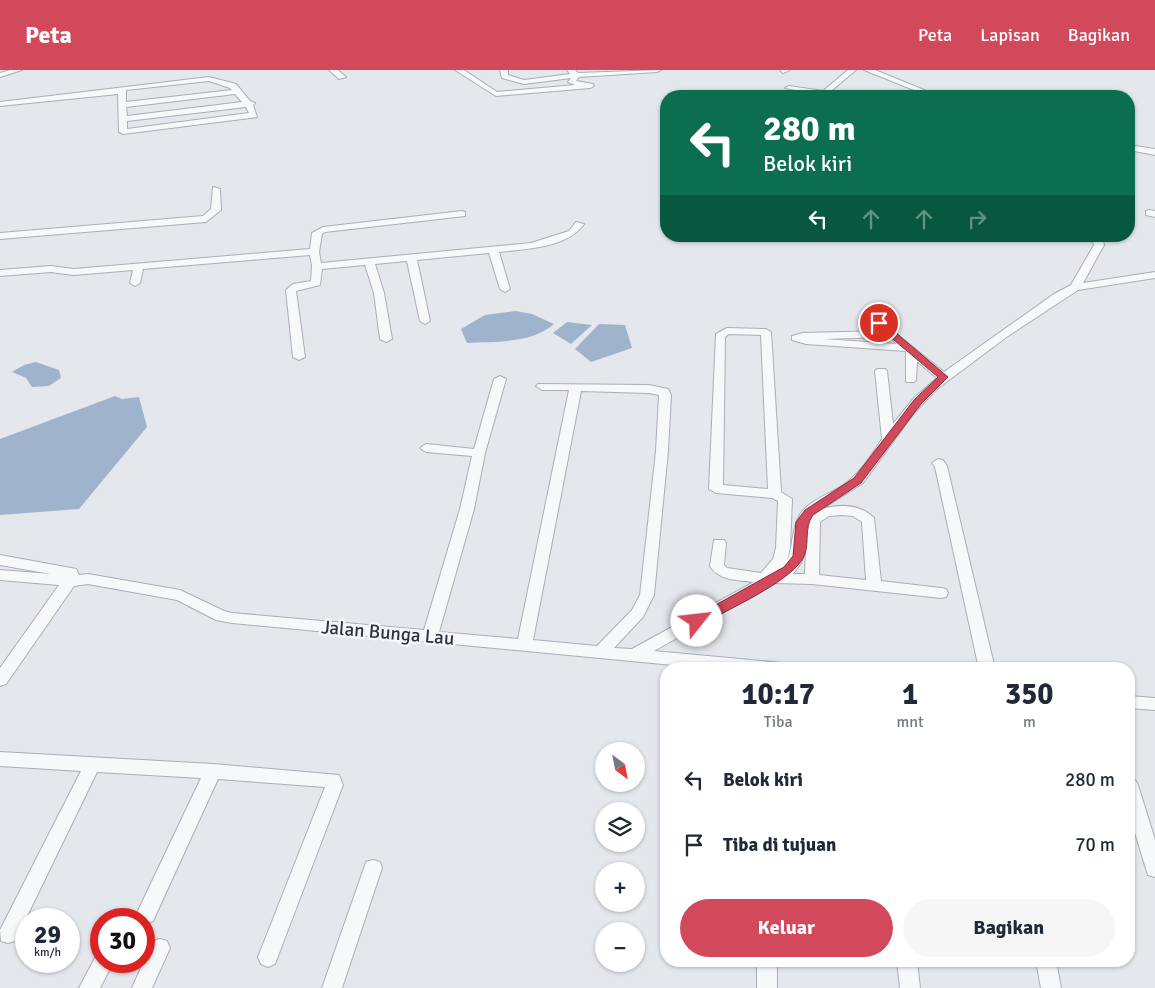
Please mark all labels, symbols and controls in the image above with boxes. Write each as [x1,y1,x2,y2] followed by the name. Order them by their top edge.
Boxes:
[25,20,72,50] text: Peta
[918,24,952,46] text: Peta
[980,24,1040,46] text: Lapisan
[1068,24,1130,46] text: Bagikan
[763,107,856,150] text: 280 m
[680,110,745,175] icon: left
[763,150,852,177] text: Belok kiri
[804,205,832,233] icon: left
[857,205,885,233] icon: ahead
[910,205,938,233] icon: ahead
[963,205,991,233] icon: right
[858,302,900,344] pin
[865,309,893,337] icon: arrive
[670,594,722,646] position arrow
[320,615,455,651] street label: Jalan Bunga Lau
[741,676,815,713] text: 10:17
[902,676,918,713] text: 1
[1005,676,1054,713] text: 350
[764,712,793,732] text: Tiba
[896,712,924,732] text: mnt
[1023,712,1036,732] text: m
[595,742,645,792] north arrow
[595,742,645,972] map controls
[680,766,708,794] icon: left
[723,768,803,792] text: Belok kiri
[1065,768,1115,792] text: 280 m
[595,802,645,852] button: layers
[680,831,708,859] icon: arrive
[723,833,836,857] text: Tiba di tujuan
[1075,833,1115,857] text: 70 m
[595,862,645,912] button: +
[680,899,893,957] button: Keluar
[903,899,1115,957] button: Bagikan
[90,908,155,973] speed limit sign: 30
[34,919,61,950] text: 29
[595,922,645,972] button: −
[34,945,61,960] text: km/h

